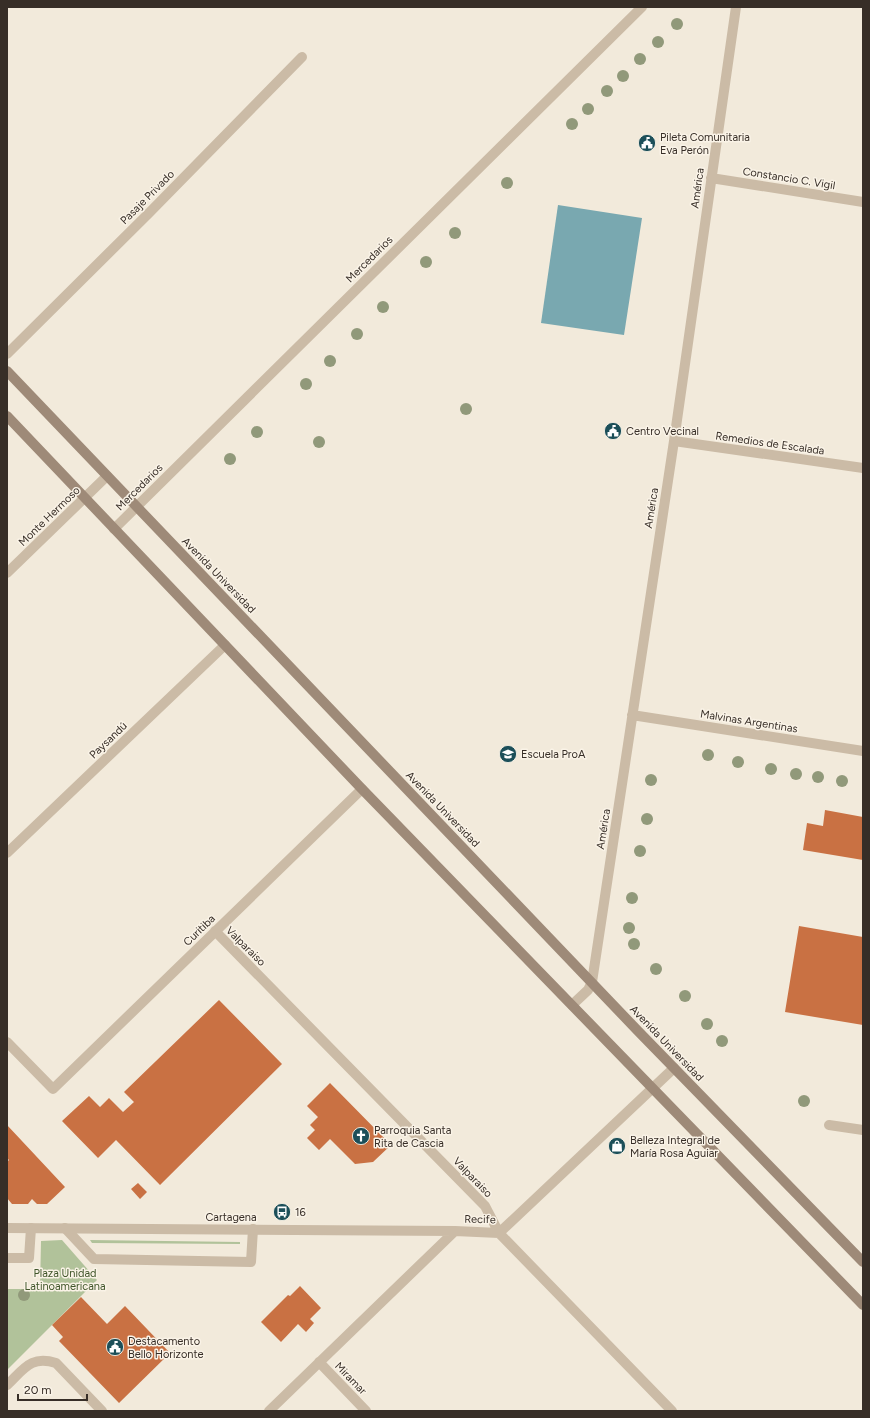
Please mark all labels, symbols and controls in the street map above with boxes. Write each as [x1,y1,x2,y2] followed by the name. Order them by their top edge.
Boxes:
[660,131,750,157] place label: Pileta Comunitaria Eva Perón
[637,133,657,153] public building icon: Pileta Comunitaria Eva Perón
[742,165,836,192] street label: Constancio C. Vigil
[688,167,707,209] street label: América
[118,168,177,227] street label: Pasaje Privado
[343,233,395,285] street label: Mercedarios
[603,421,623,441] public building icon: Centro Vecinal
[626,425,699,438] place label: Centro Vecinal
[715,429,825,458] street label: Remedios de Escalada
[113,461,165,513] street label: Mercedarios
[16,484,83,549] street label: Monte Hermoso
[642,487,661,529] street label: América
[179,535,258,616] street label: Avenida Universidad
[699,707,799,736] street label: Malvinas Argentinas
[87,719,130,761] street label: Paysandú
[498,744,518,764] school or university icon: Escuela ProA
[521,748,586,761] place label: Escuela ProA
[403,769,482,850] street label: Avenida Universidad
[594,808,613,850] street label: América
[181,912,218,949] street label: Curitiba
[223,924,268,969] street label: Valparaiso
[627,1003,706,1084] street label: Avenida Universidad
[374,1124,451,1150] place label: Parroquia Santa Rita de Cascia
[351,1126,371,1146] church icon: Parroquia Santa Rita de Cascia
[630,1134,720,1160] place label: Belleza Integral de María Rosa Aguiar
[607,1136,627,1156] shop icon: Belleza Integral de María Rosa Aguiar
[450,1155,495,1200] street label: Valparaiso
[272,1202,292,1222] bus stop icon: 16
[295,1206,306,1219] place label: 16
[205,1211,257,1224] street label: Cartagena
[464,1213,496,1226] street label: Recife
[24,1267,106,1293] park label: Plaza Unidad Latinoamericana
[128,1335,204,1361] place label: Destacamento Bello Horizonte
[105,1337,125,1357] public building icon: Destacamento Bello Horizonte
[332,1359,369,1397] street label: Miramar
[18,1376,87,1402] scale bar
[24,1383,52,1397] text: 20 m

